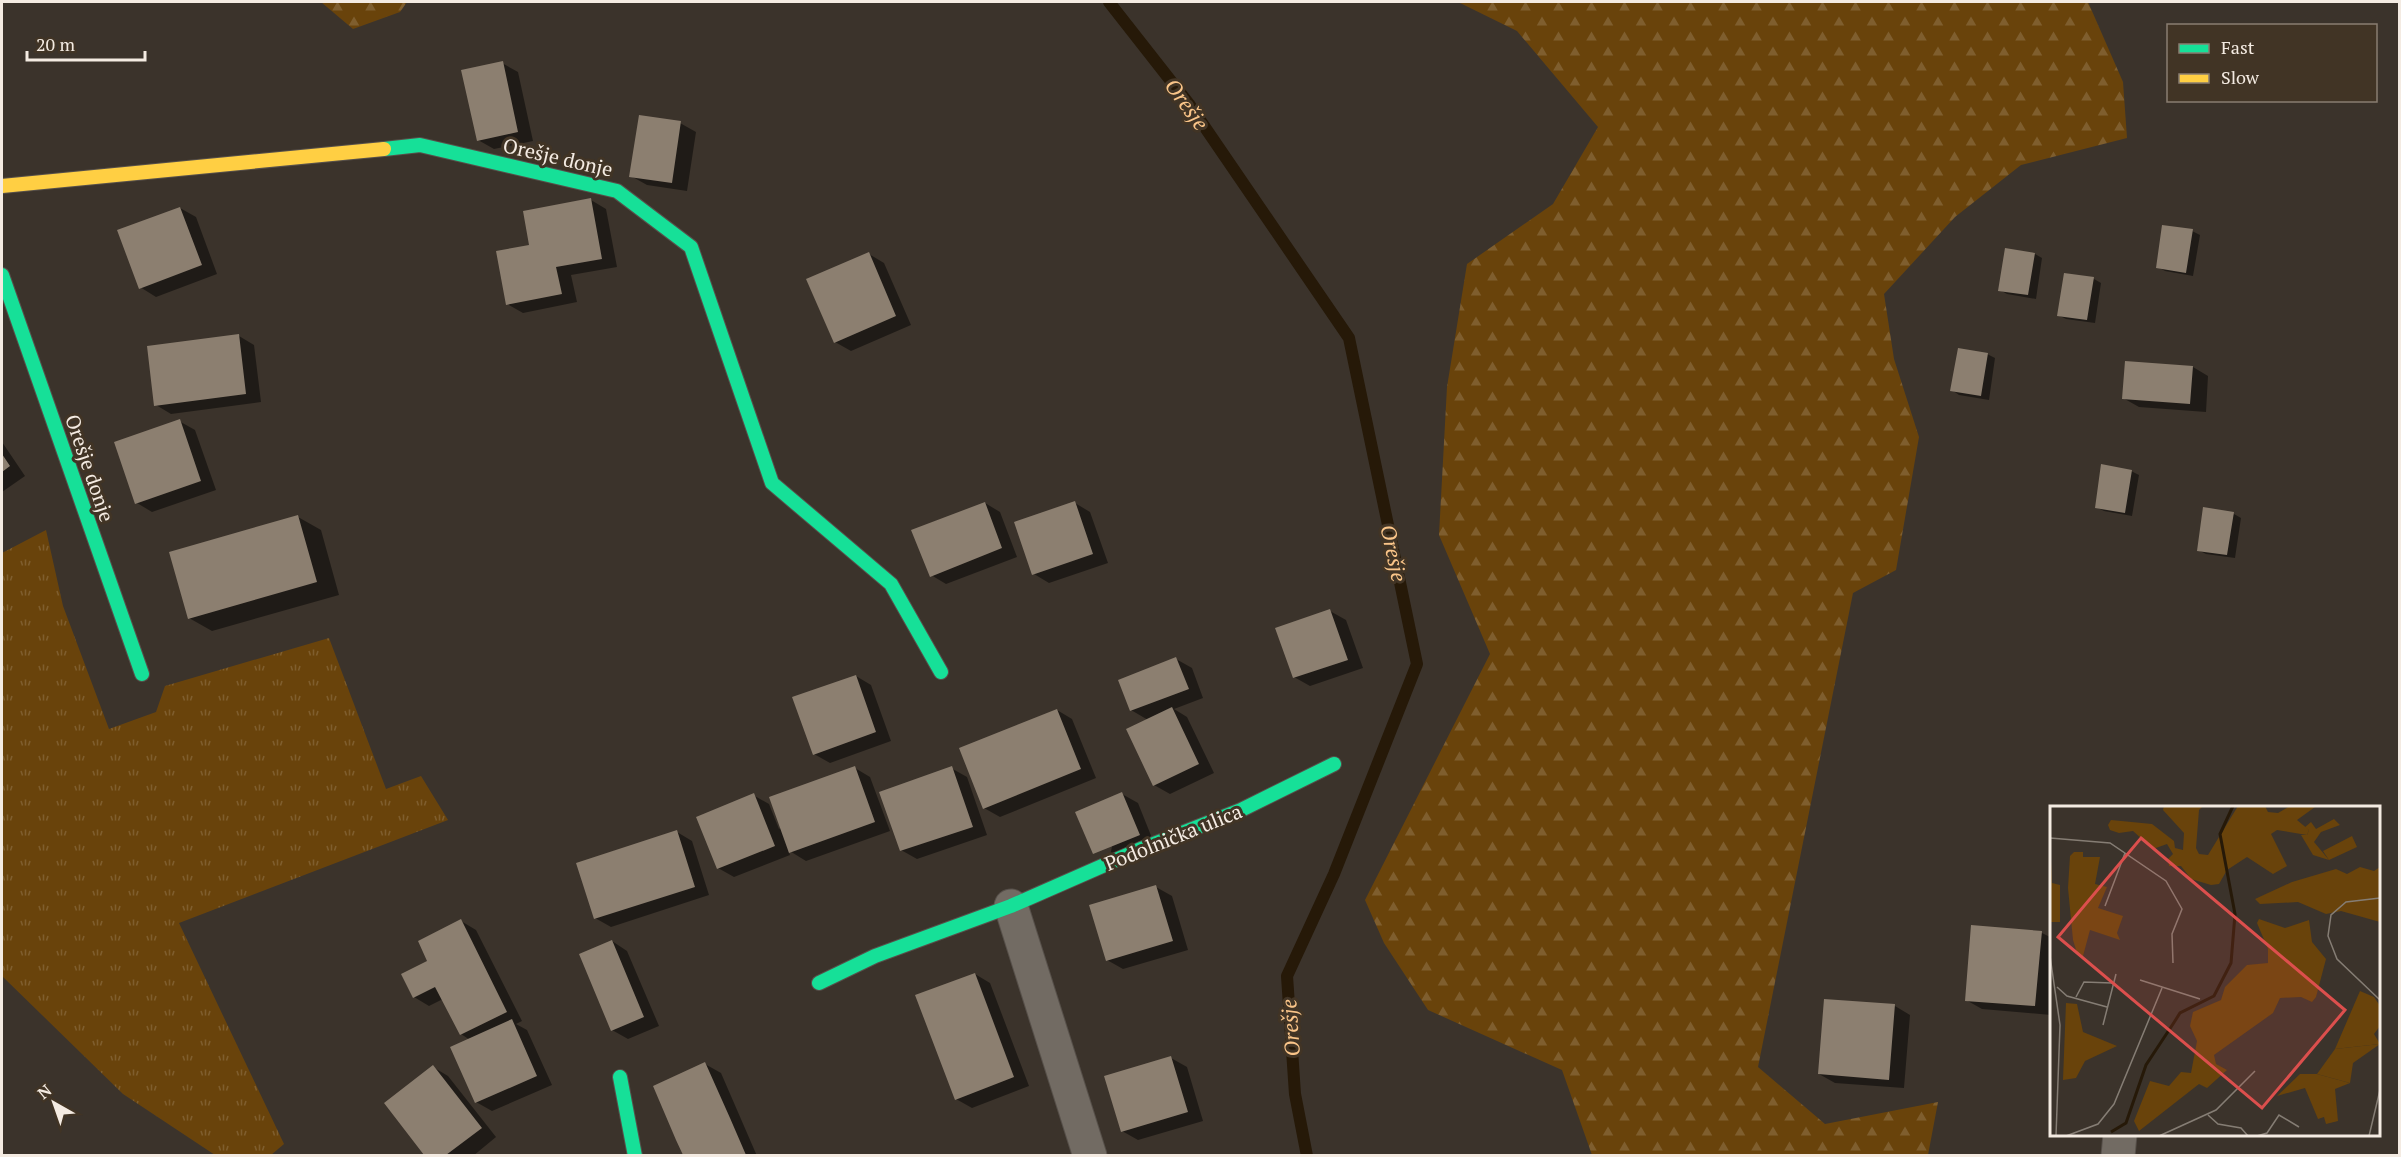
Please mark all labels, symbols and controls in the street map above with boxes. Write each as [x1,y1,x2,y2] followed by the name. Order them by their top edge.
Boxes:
[27,24,146,62] scale bar
[2167,24,2377,102] legend
[36,32,76,56] text: 20 m
[2221,35,2255,59] text: Fast
[2221,65,2260,89] text: Slow
[1159,73,1215,136] water label: Orešje
[501,131,615,183] street label: Orešje donje
[59,411,121,525] street label: Orešje donje
[1374,522,1414,584] water label: Orešje
[1100,797,1246,877] street label: Podolnička ulica
[2050,806,2380,1136] inset map
[1274,998,1306,1058] water label: Orešje
[24,1073,84,1133] north arrow
[33,1079,56,1104] text: N

